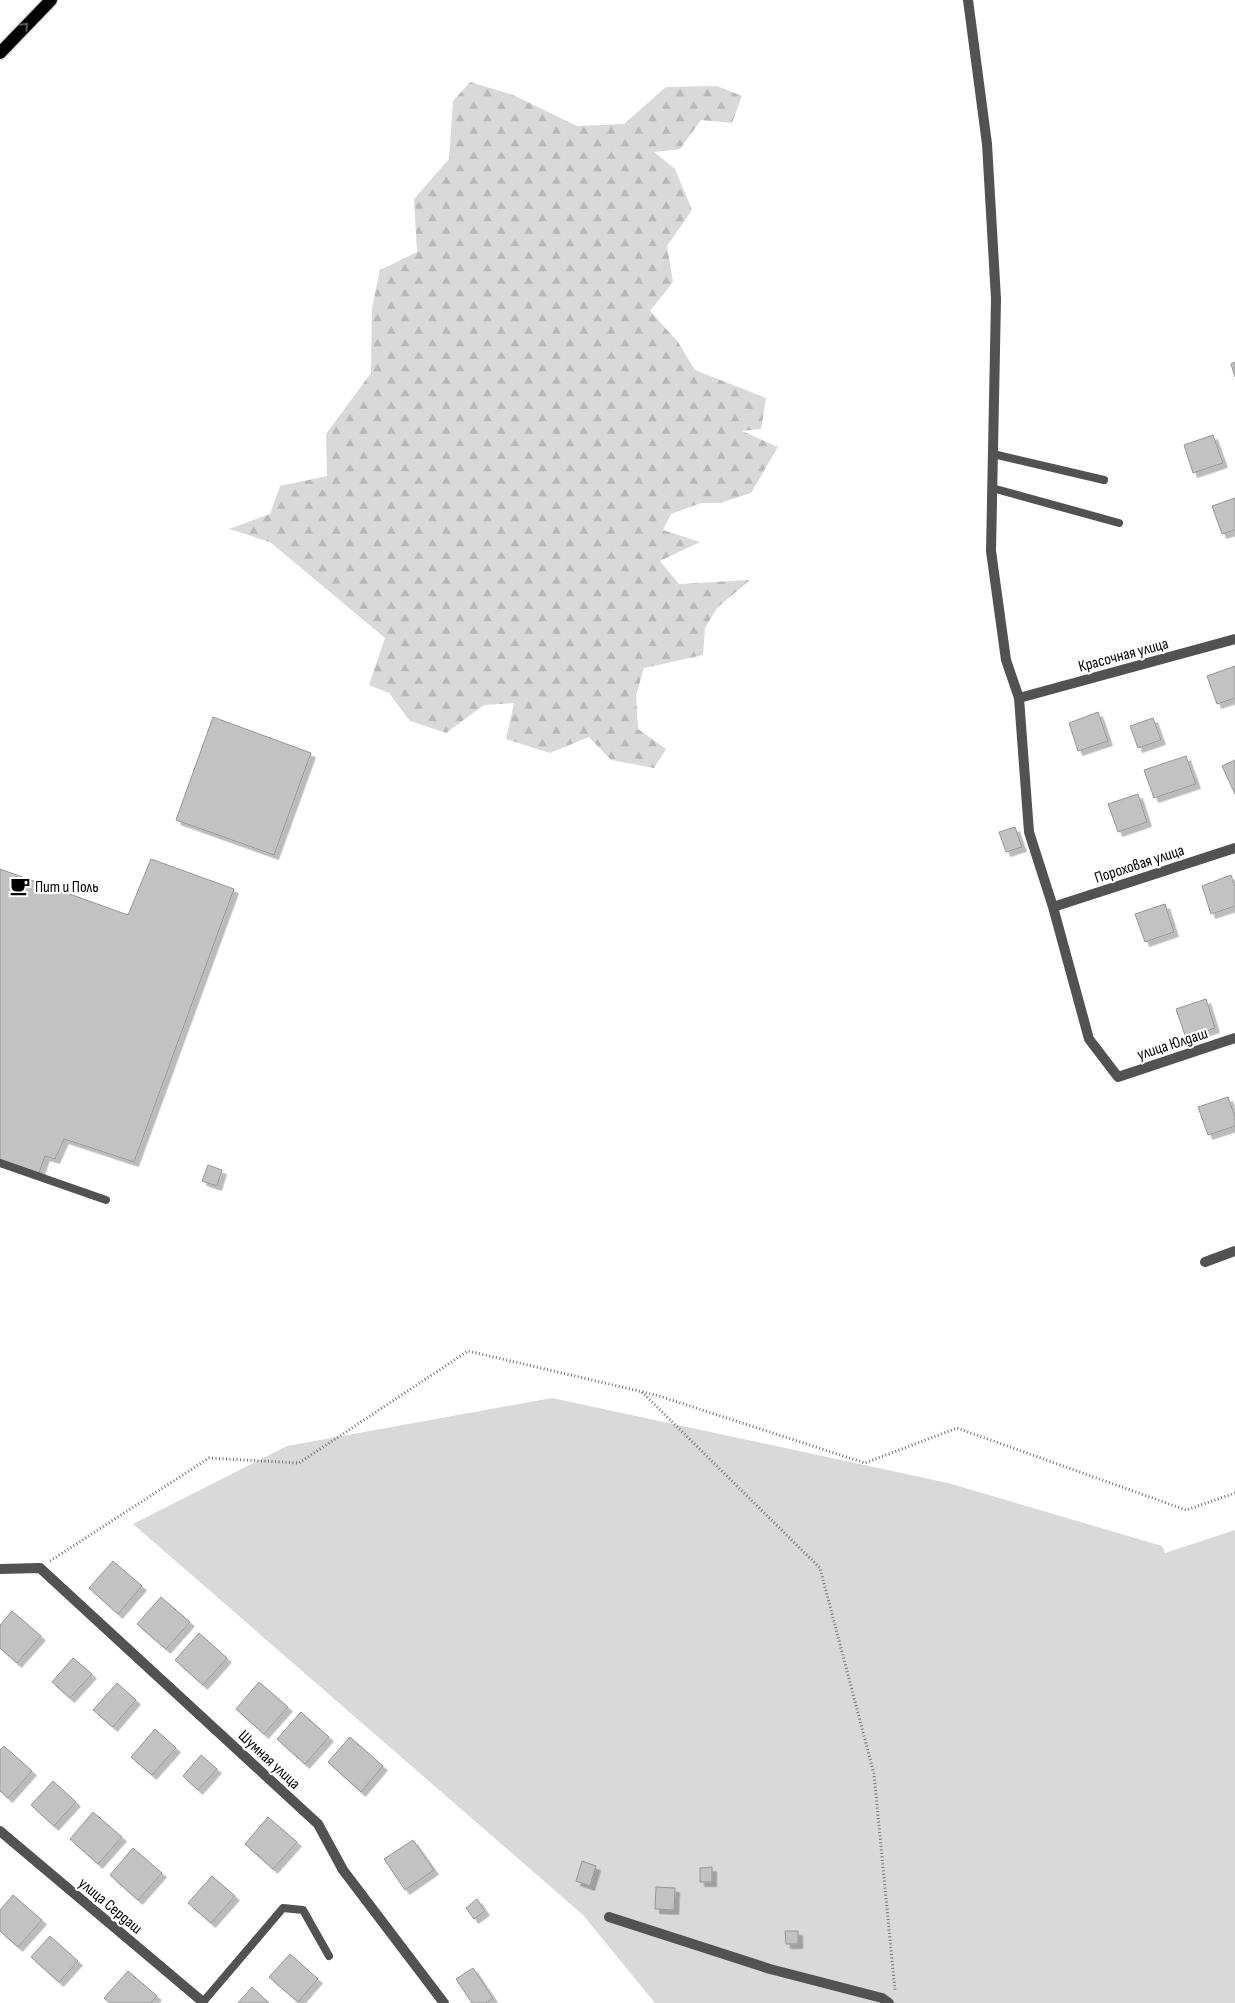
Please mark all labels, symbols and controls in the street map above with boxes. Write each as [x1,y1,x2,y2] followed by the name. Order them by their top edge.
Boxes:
[19,23,28,32] one-way arrow
[1076,634,1170,677] street label: Красочная улица
[1092,841,1187,888] street label: Пороховая улица
[9,875,31,897] cafe icon: Пит и Поль
[35,878,99,897] place label: Пит и Поль
[1135,1024,1210,1065] street label: улица Юлдаш
[234,1727,304,1794] street label: Шумная улица
[74,1874,146,1938] street label: улица Сердаш

